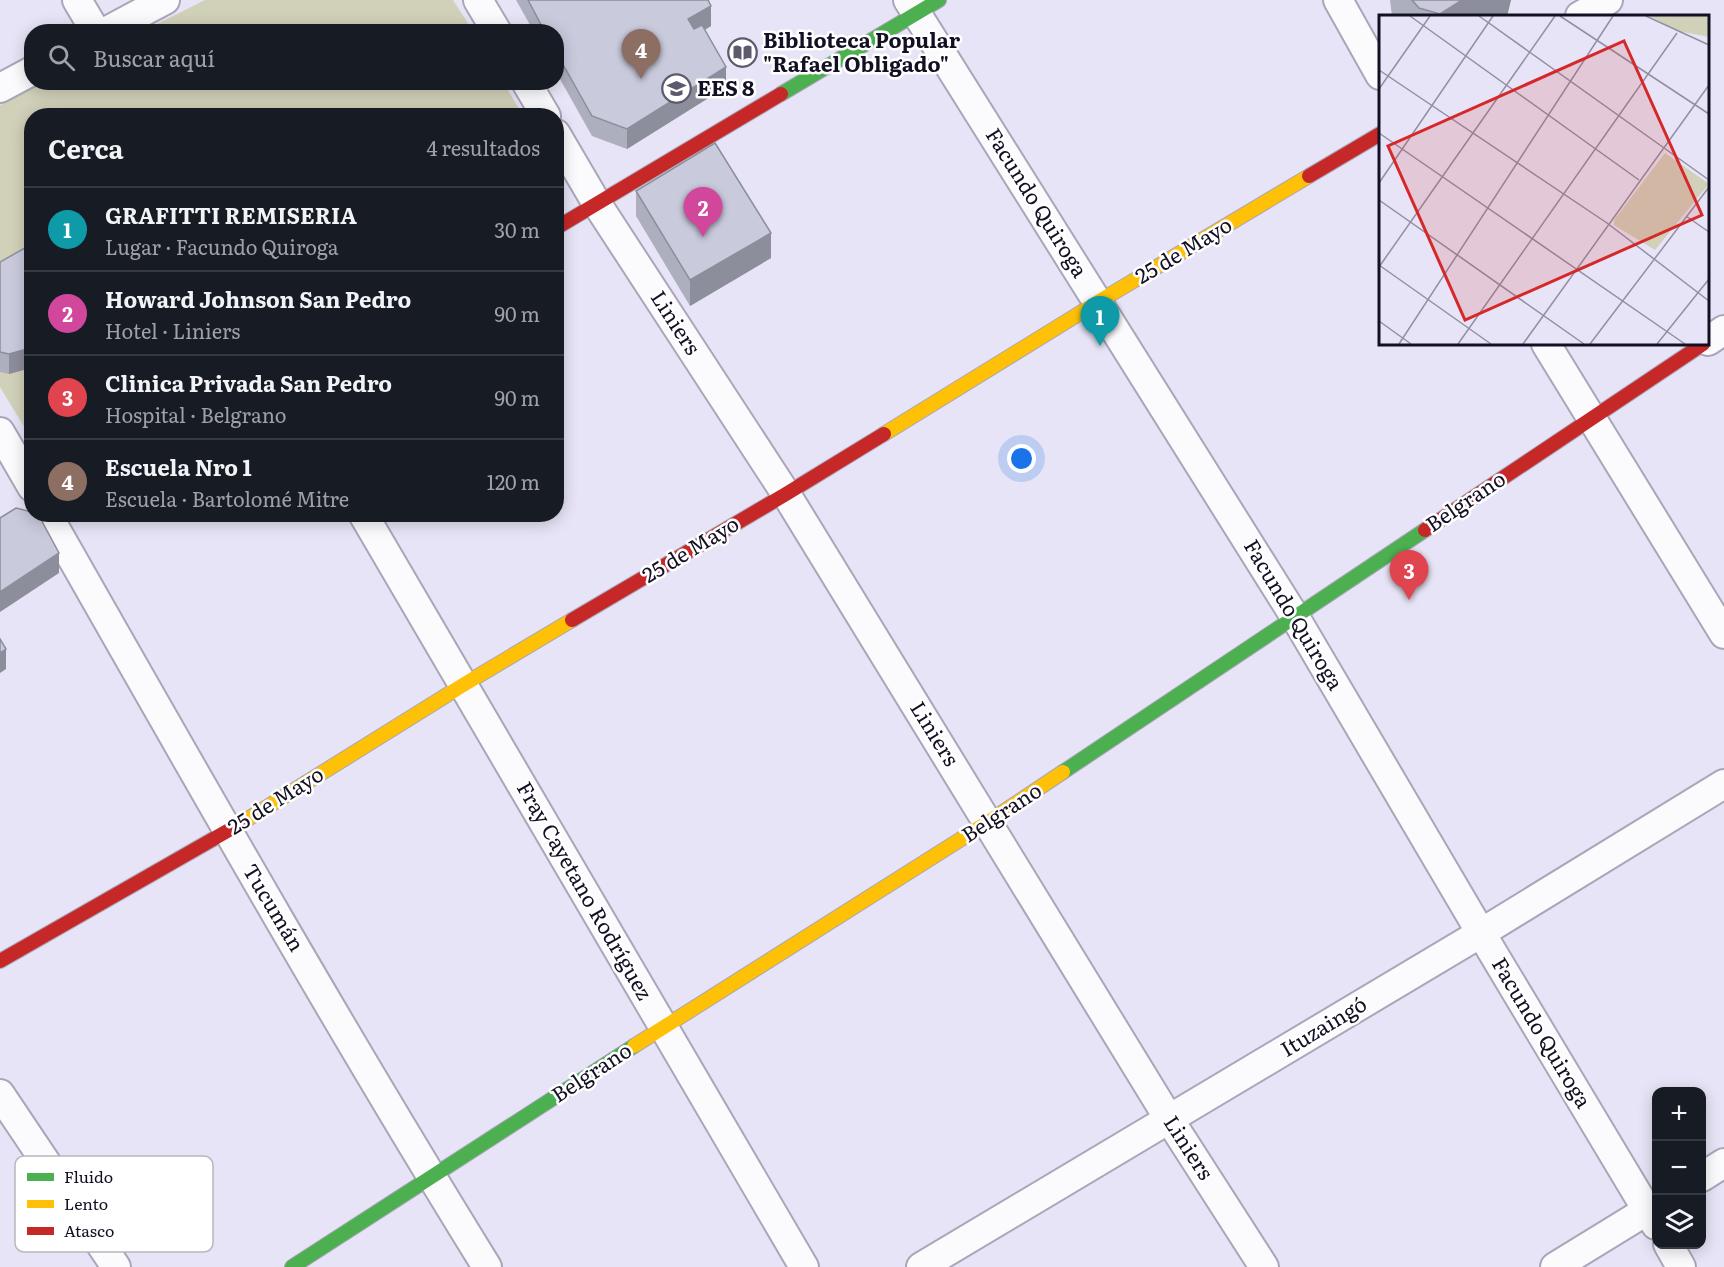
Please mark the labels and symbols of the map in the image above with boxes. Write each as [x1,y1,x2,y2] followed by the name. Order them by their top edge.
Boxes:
[1379,15,1709,345] inset map
[763,23,961,78] place label: Biblioteca Popular "Rafael Obligado"
[622,29,660,79] pin: 4
[726,37,758,69] library icon: Biblioteca Popular "Rafael Obligado"
[697,71,754,102] place label: EES 8
[660,73,692,105] school or university icon: EES 8
[980,121,1097,283] street label: Facundo Quiroga
[684,188,722,237] pin: 2
[1128,208,1237,290] street label: 25 de Mayo
[645,283,710,360] street label: Liniers
[1080,296,1120,346] pin: 1
[1007,444,1036,473] your location
[1418,462,1511,538] street label: Belgrano
[635,507,744,589] street label: 25 de Mayo
[1238,532,1353,696] street label: Facundo Quiroga
[1390,550,1428,600] pin: 3
[904,694,968,771] street label: Liniers
[221,757,329,841] street label: 25 de Mayo
[954,773,1047,849] street label: Belgrano
[511,775,662,1005] street label: Fray Cayetano Rodríguez
[237,857,314,957] street label: Tucumán
[1486,950,1601,1114] street label: Facundo Quiroga
[1274,987,1372,1063] street label: Ituzaingó
[544,1033,637,1109] street label: Belgrano
[1158,1108,1223,1185] street label: Liniers
[15,1156,213,1252] legend
[64,1164,113,1188] text: Fluido
[64,1191,108,1215] text: Lento
[64,1218,114,1242] text: Atasco

